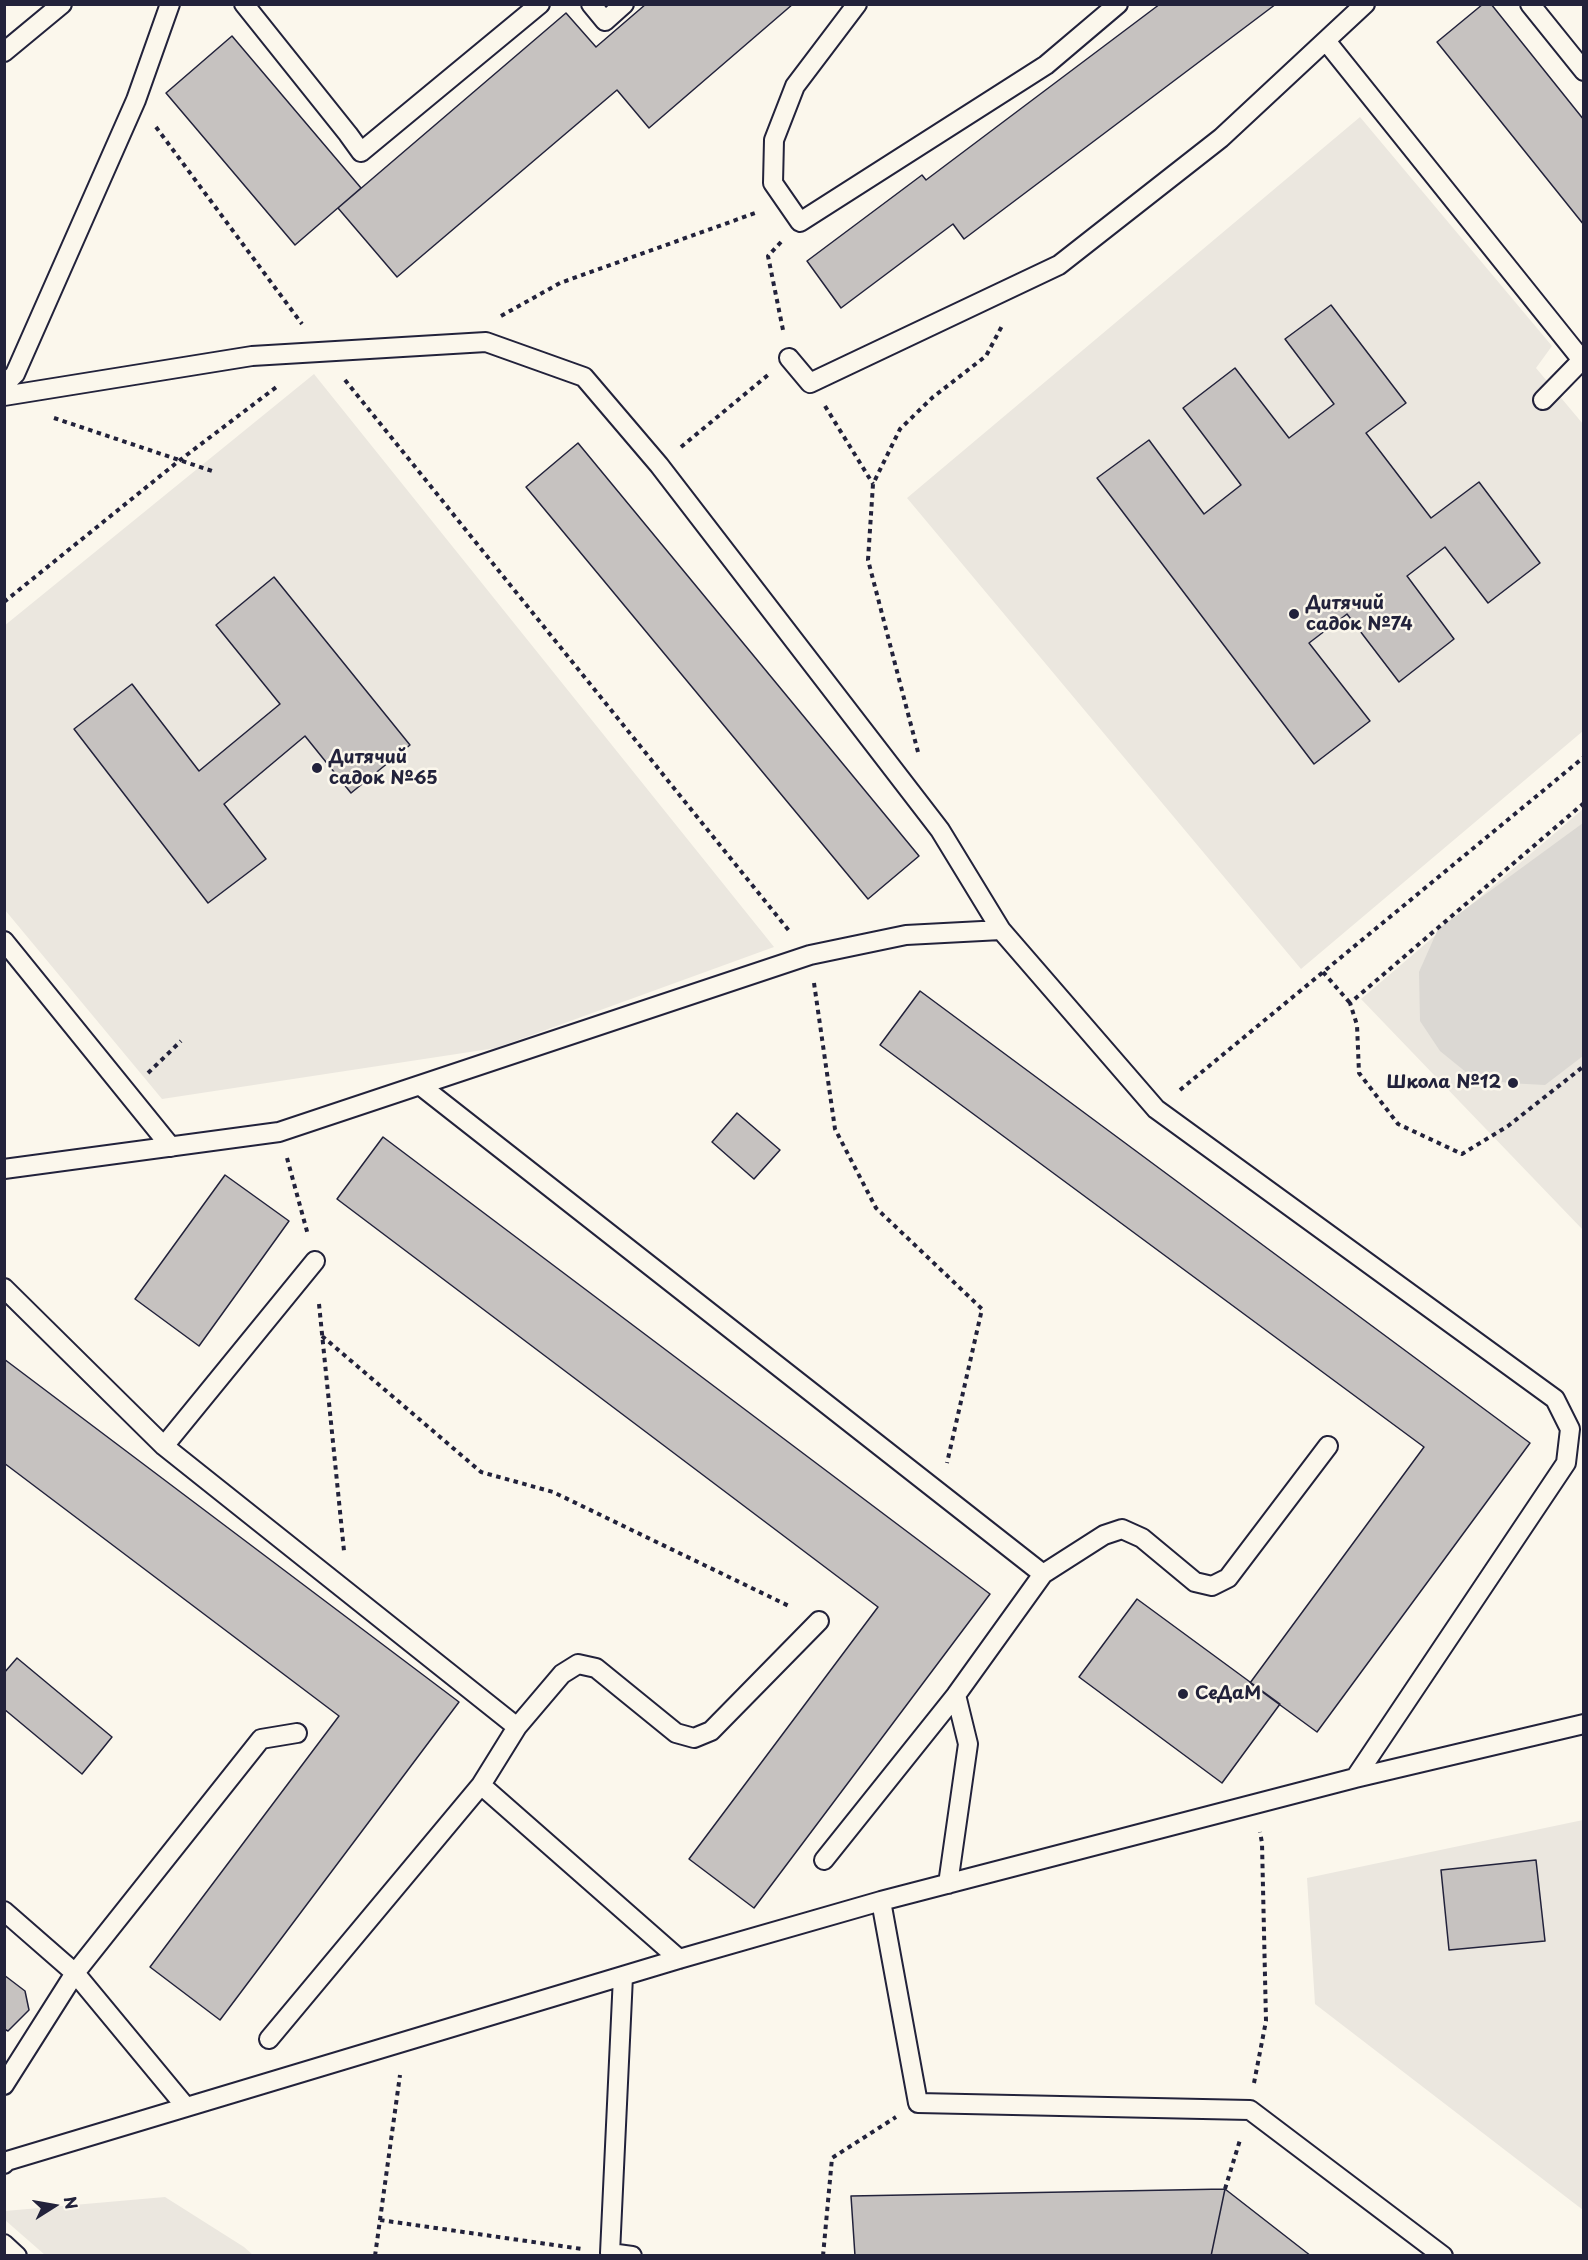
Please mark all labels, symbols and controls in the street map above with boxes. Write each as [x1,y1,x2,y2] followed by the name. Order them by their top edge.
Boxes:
[1306,593,1413,636] place label: Дитячий садок №74
[1287,607,1301,621] marker: Дитячий садок №74
[329,747,438,789] place label: Дитячий садок №65
[310,761,324,775] marker: Дитячий садок №65
[1386,1072,1501,1094] place label: Школа №12
[1506,1076,1520,1090] marker: Школа №12
[1195,1683,1261,1705] place label: СеДаМ
[1176,1687,1190,1701] marker: СеДаМ
[24,2176,84,2236] north arrow
[59,2194,85,2211] text: N

